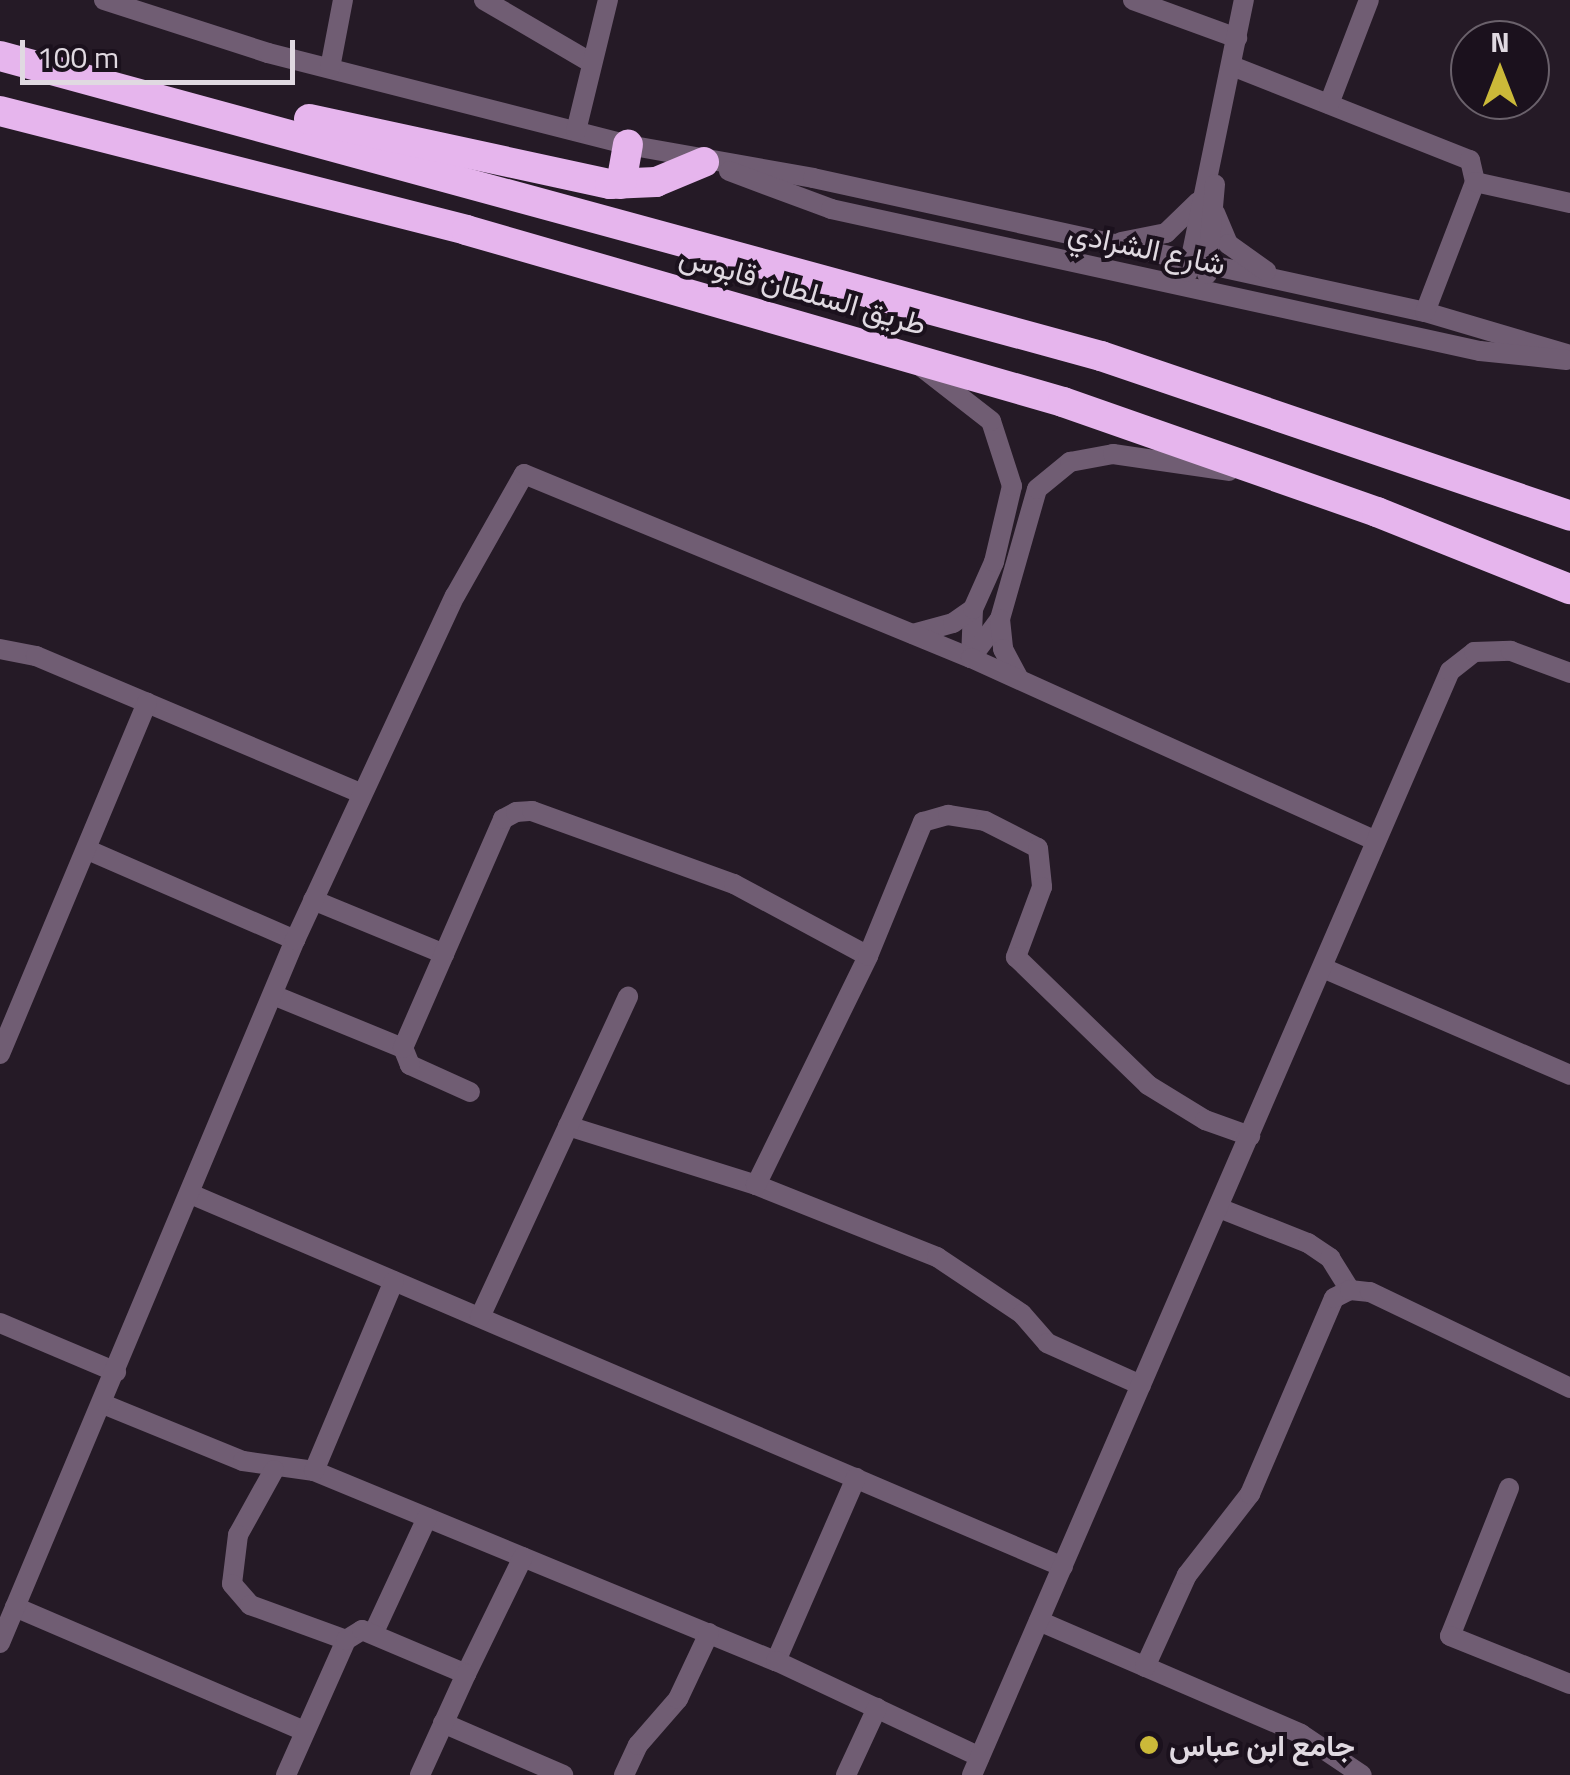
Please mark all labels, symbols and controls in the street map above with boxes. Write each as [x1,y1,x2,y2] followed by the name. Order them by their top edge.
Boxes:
[25,20,300,82] scale bar
[1450,20,1550,120] north arrow
[1490,20,1510,63] text: N
[37,34,119,80] text: 100 m
[1065,214,1229,282] street label: شارع الشرادي
[676,238,930,342] street label: طريق السلطان قابوس
[1169,1727,1355,1763] place label: جامع ابن عباس
[1138,1734,1160,1756] marker: جامع ابن عباس

